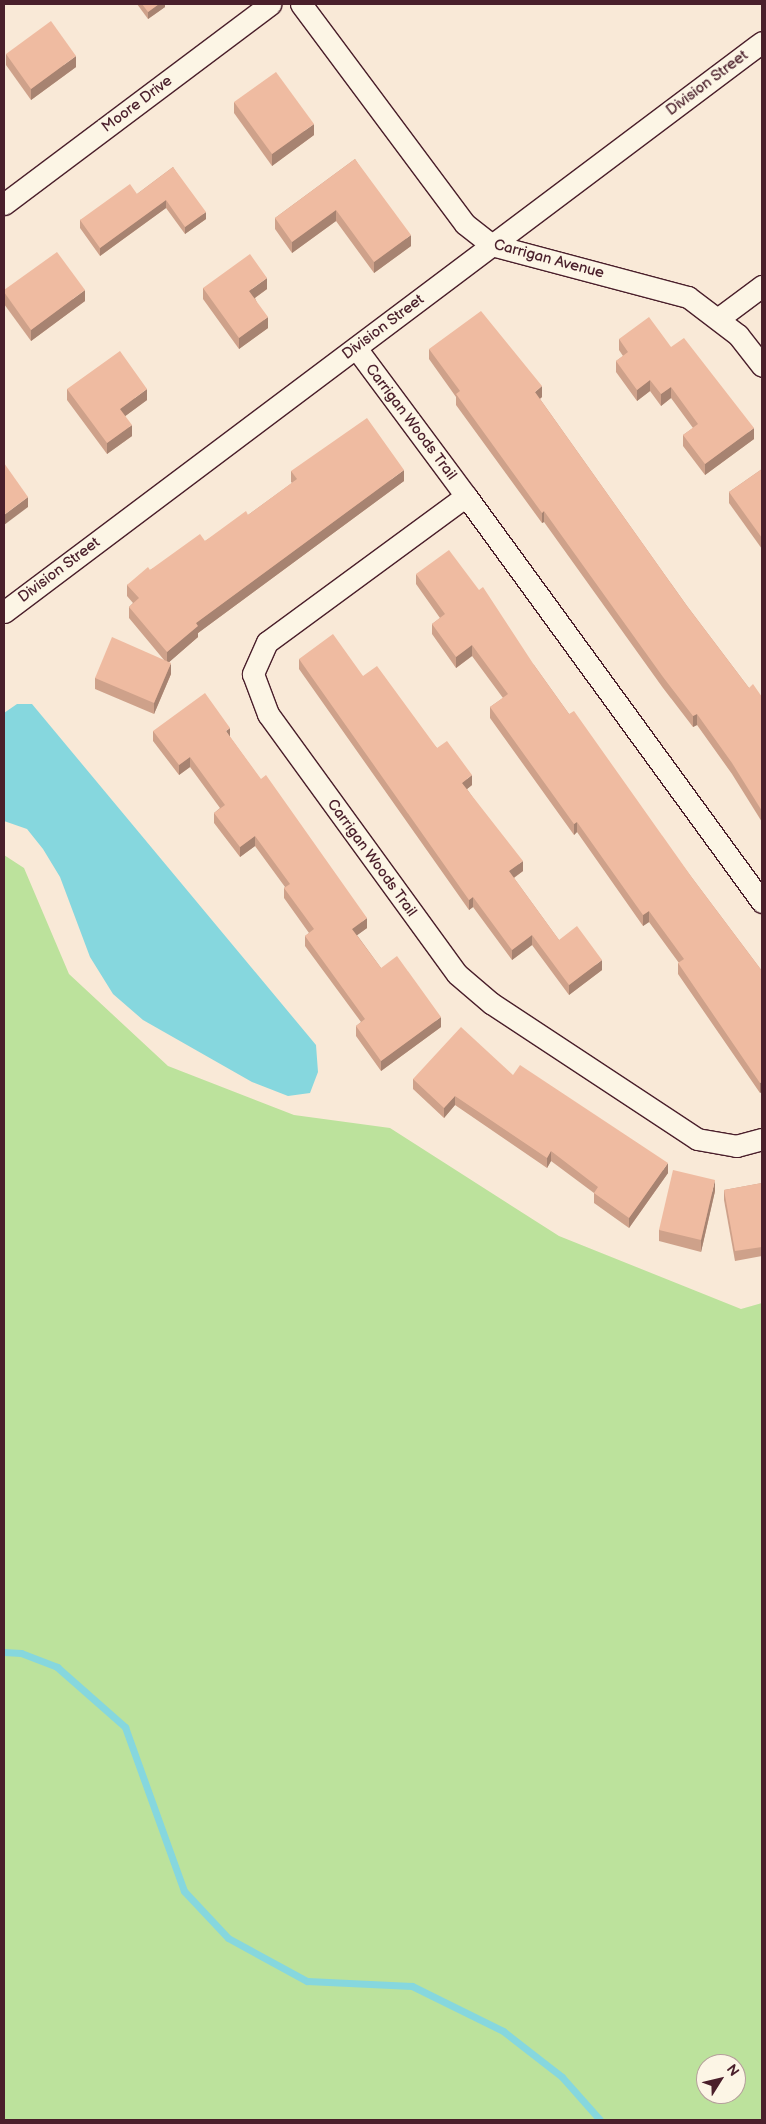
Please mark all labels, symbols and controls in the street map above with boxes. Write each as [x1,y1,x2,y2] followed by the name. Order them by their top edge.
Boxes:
[663,46,751,120] street label: Division Street
[98,72,176,136] street label: Moore Drive
[492,236,606,282] street label: Carrigan Avenue
[339,290,427,364] street label: Division Street
[361,360,461,484] street label: Carrigan Woods Trail
[15,533,103,607] street label: Division Street
[323,795,421,921] street label: Carrigan Woods Trail
[696,2054,746,2104] north arrow
[723,2061,743,2080] text: N

